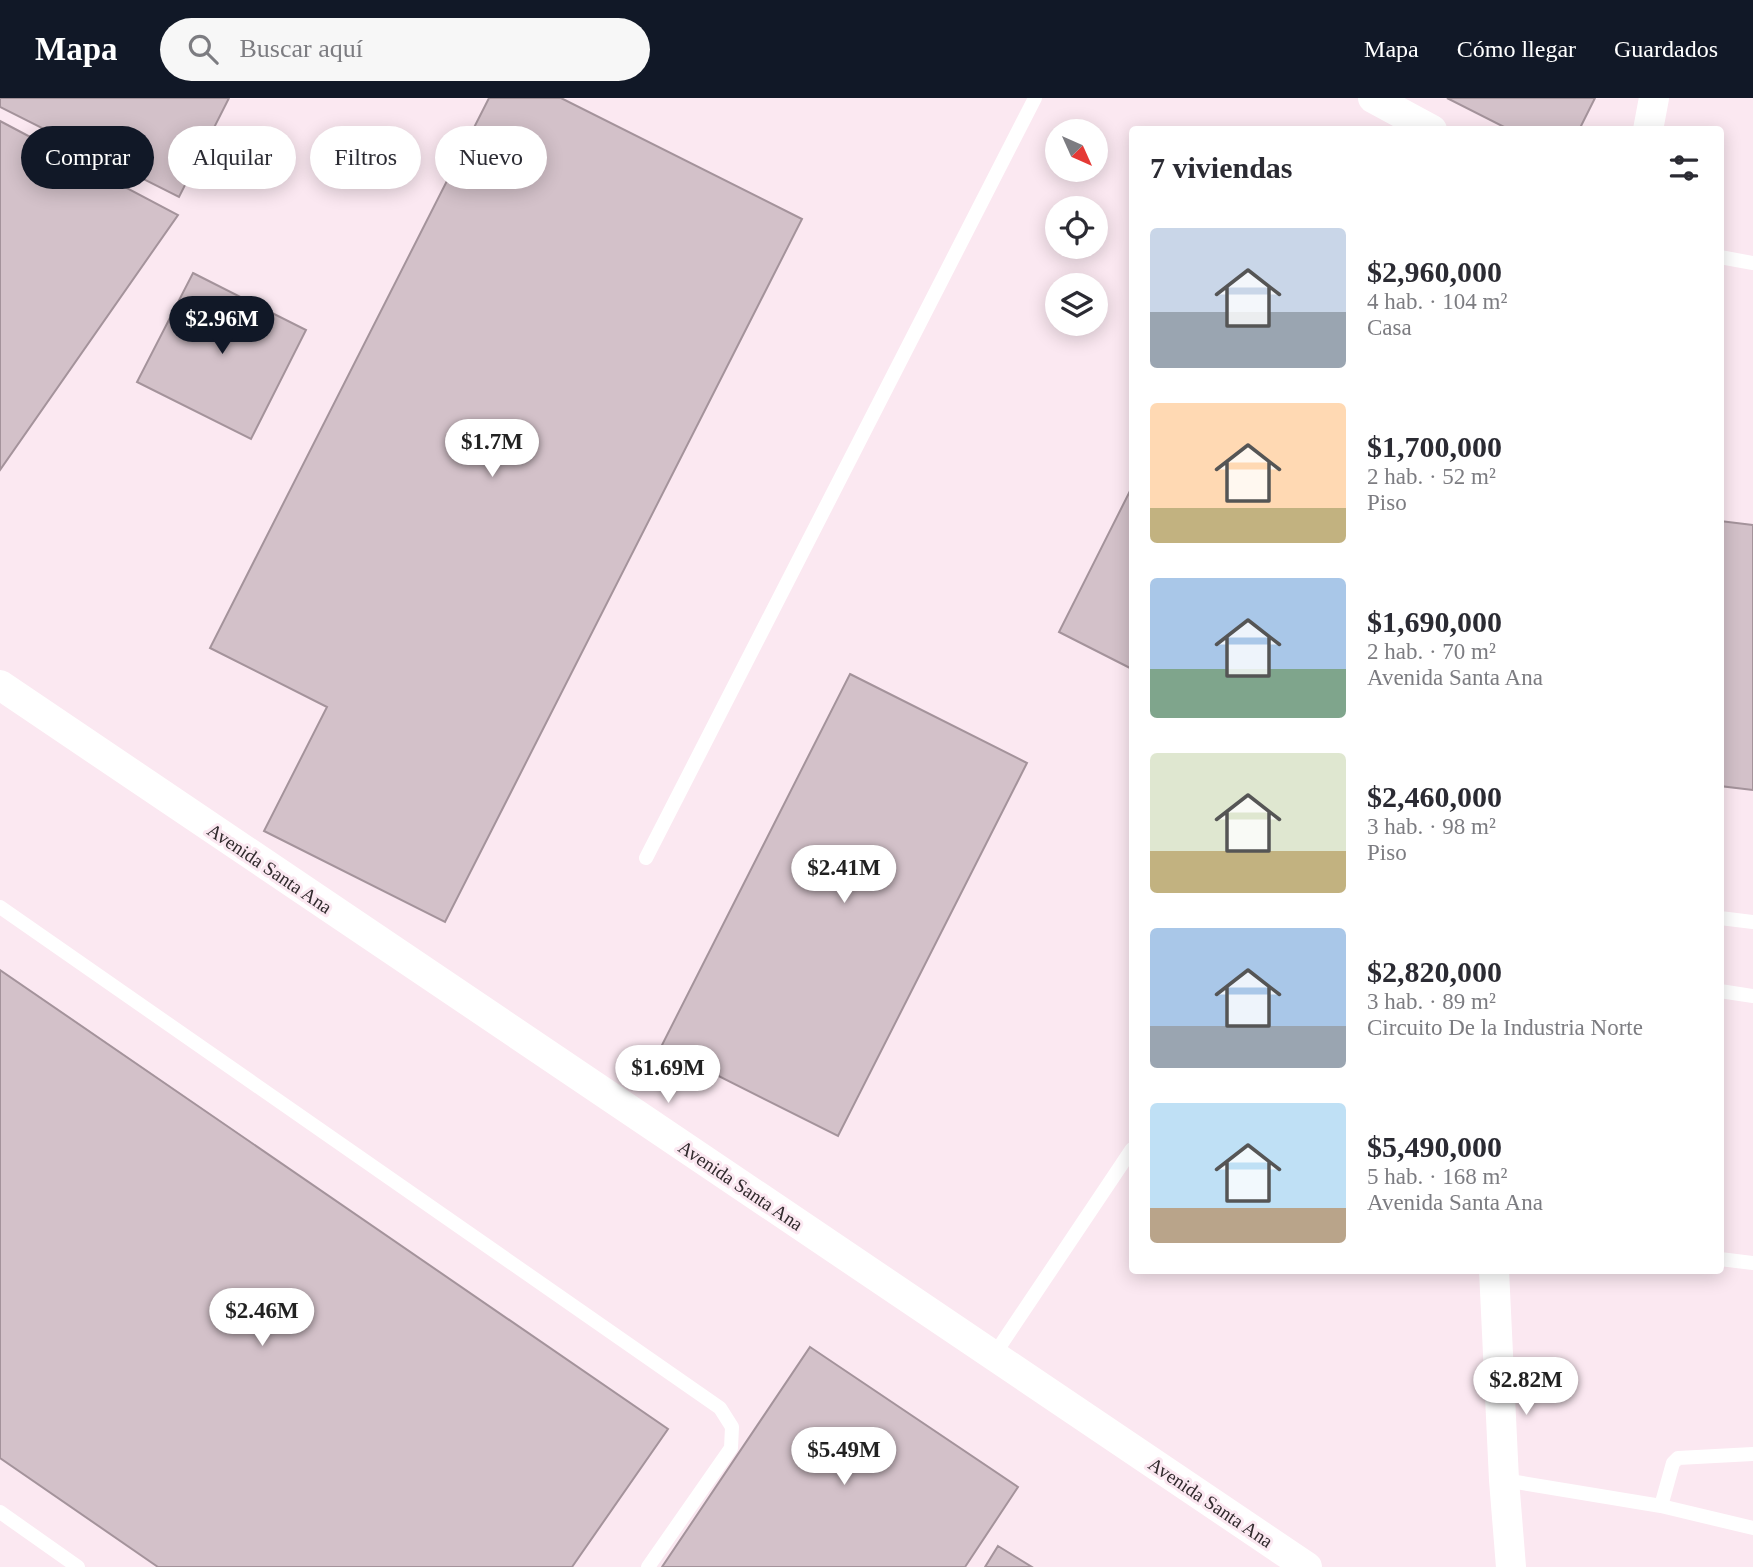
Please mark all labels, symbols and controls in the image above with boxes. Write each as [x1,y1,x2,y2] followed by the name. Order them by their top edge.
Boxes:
[160,18,650,81] search box
[184,30,222,68] icon: search
[35,31,118,67] text: Mapa
[240,34,363,63] text: Buscar aquí
[1364,36,1419,62] text: Mapa
[1457,36,1576,62] text: Cómo llegar
[1614,36,1718,62] text: Guardados
[1045,119,1108,182] north arrow
[1045,119,1108,336] map controls
[21,126,154,189] chip: Comprar
[168,126,296,189] chip: Alquilar
[310,126,421,189] chip: Filtros
[435,126,547,189] chip: Nuevo
[1665,149,1703,187] icon: filters
[1150,151,1293,184] text: 7 viviendas
[1045,196,1108,259] button: locate
[1367,255,1502,288] text: $2,960,000
[1206,256,1290,340] icon: home
[1045,273,1108,336] button: layers
[1367,289,1507,314] text: 4 hab. · 104 m²
[165,296,279,356] pin: $2.96M
[185,306,259,331] text: $2.96M
[1367,315,1412,340] text: Casa
[443,420,541,479] pin: $1.7M
[461,429,523,454] text: $1.7M
[1367,430,1502,463] text: $1,700,000
[1206,431,1290,515] icon: home
[1367,464,1496,489] text: 2 hab. · 52 m²
[1367,490,1407,515] text: Piso
[1367,605,1502,638] text: $1,690,000
[1206,606,1290,690] icon: home
[1367,639,1496,664] text: 2 hab. · 70 m²
[1367,665,1543,690] text: Avenida Santa Ana
[1367,780,1502,813] text: $2,460,000
[1206,781,1290,865] icon: home
[1367,814,1496,839] text: 3 hab. · 98 m²
[204,819,336,918] street label: Avenida Santa Ana
[1367,840,1407,865] text: Piso
[787,846,901,905] pin: $2.41M
[807,855,881,880] text: $2.41M
[1367,955,1502,988] text: $2,820,000
[1206,956,1290,1040] icon: home
[1367,989,1496,1014] text: 3 hab. · 89 m²
[1367,1015,1643,1040] text: Circuito De la Industria Norte
[611,1046,725,1105] pin: $1.69M
[631,1055,705,1080] text: $1.69M
[1367,1130,1502,1163] text: $5,490,000
[1206,1131,1290,1215] icon: home
[675,1136,807,1235] street label: Avenida Santa Ana
[1367,1164,1507,1189] text: 5 hab. · 168 m²
[1367,1190,1543,1215] text: Avenida Santa Ana
[205,1288,319,1348] pin: $2.46M
[225,1298,299,1323] text: $2.46M
[1469,1358,1583,1417] pin: $2.82M
[1489,1367,1563,1392] text: $2.82M
[787,1428,901,1487] pin: $5.49M
[807,1437,881,1462] text: $5.49M
[1145,1453,1277,1552] street label: Avenida Santa Ana

